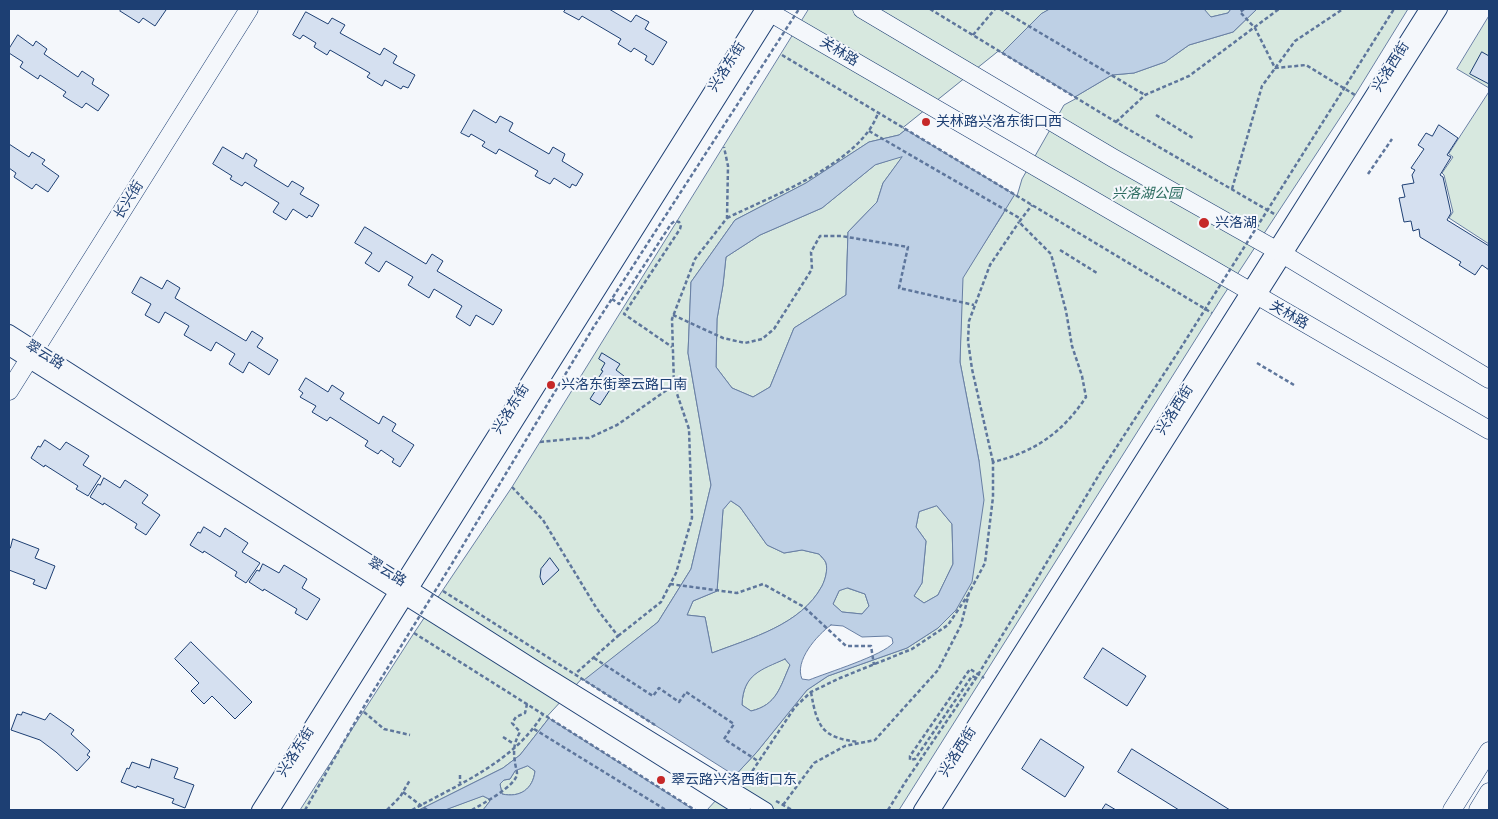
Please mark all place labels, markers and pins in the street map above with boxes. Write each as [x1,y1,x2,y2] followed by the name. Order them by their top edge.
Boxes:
[936,114,1062,130] place label: 关林路兴洛东街口西
[920,116,932,128] marker: 关林路兴洛东街口西
[1215,215,1257,231] place label: 兴洛湖
[1197,216,1211,230] marker: 兴洛湖
[561,377,687,393] place label: 兴洛东街翠云路口南
[545,379,557,391] marker: 兴洛东街翠云路口南
[671,772,797,788] place label: 翠云路兴洛西街口东
[655,774,667,786] marker: 翠云路兴洛西街口东

